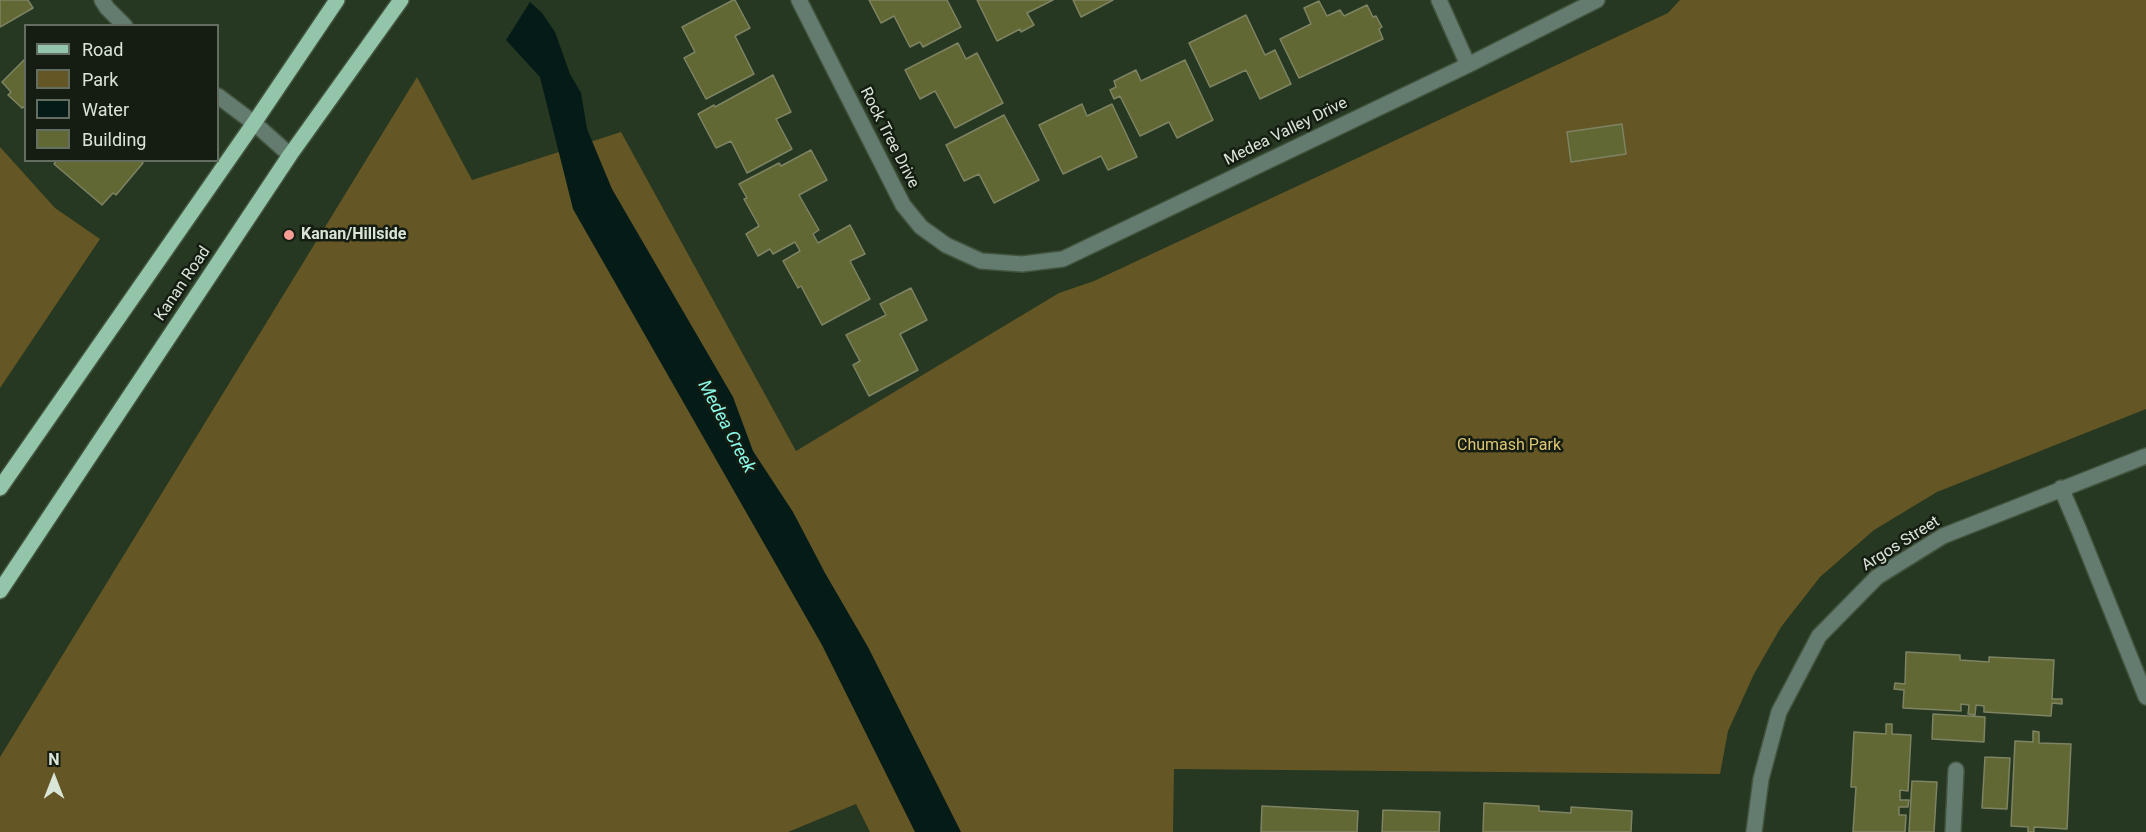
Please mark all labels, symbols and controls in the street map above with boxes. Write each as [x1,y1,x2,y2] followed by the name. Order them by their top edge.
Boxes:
[24,24,219,162] legend
[82,39,123,60] text: Road
[82,69,118,90] text: Park
[855,84,923,192] street label: Rock Tree Drive
[1221,94,1351,170] street label: Medea Valley Drive
[82,99,129,120] text: Water
[82,129,146,150] text: Building
[301,225,406,245] place label: Kanan/Hillside
[282,228,296,242] marker: Kanan/Hillside
[151,243,215,325] street label: Kanan Road
[693,377,759,477] water label: Medea Creek
[1457,436,1561,456] park label: Chumash Park
[1858,512,1944,576] street label: Argos Street
[24,748,84,808] north arrow
[48,750,60,769] text: N

